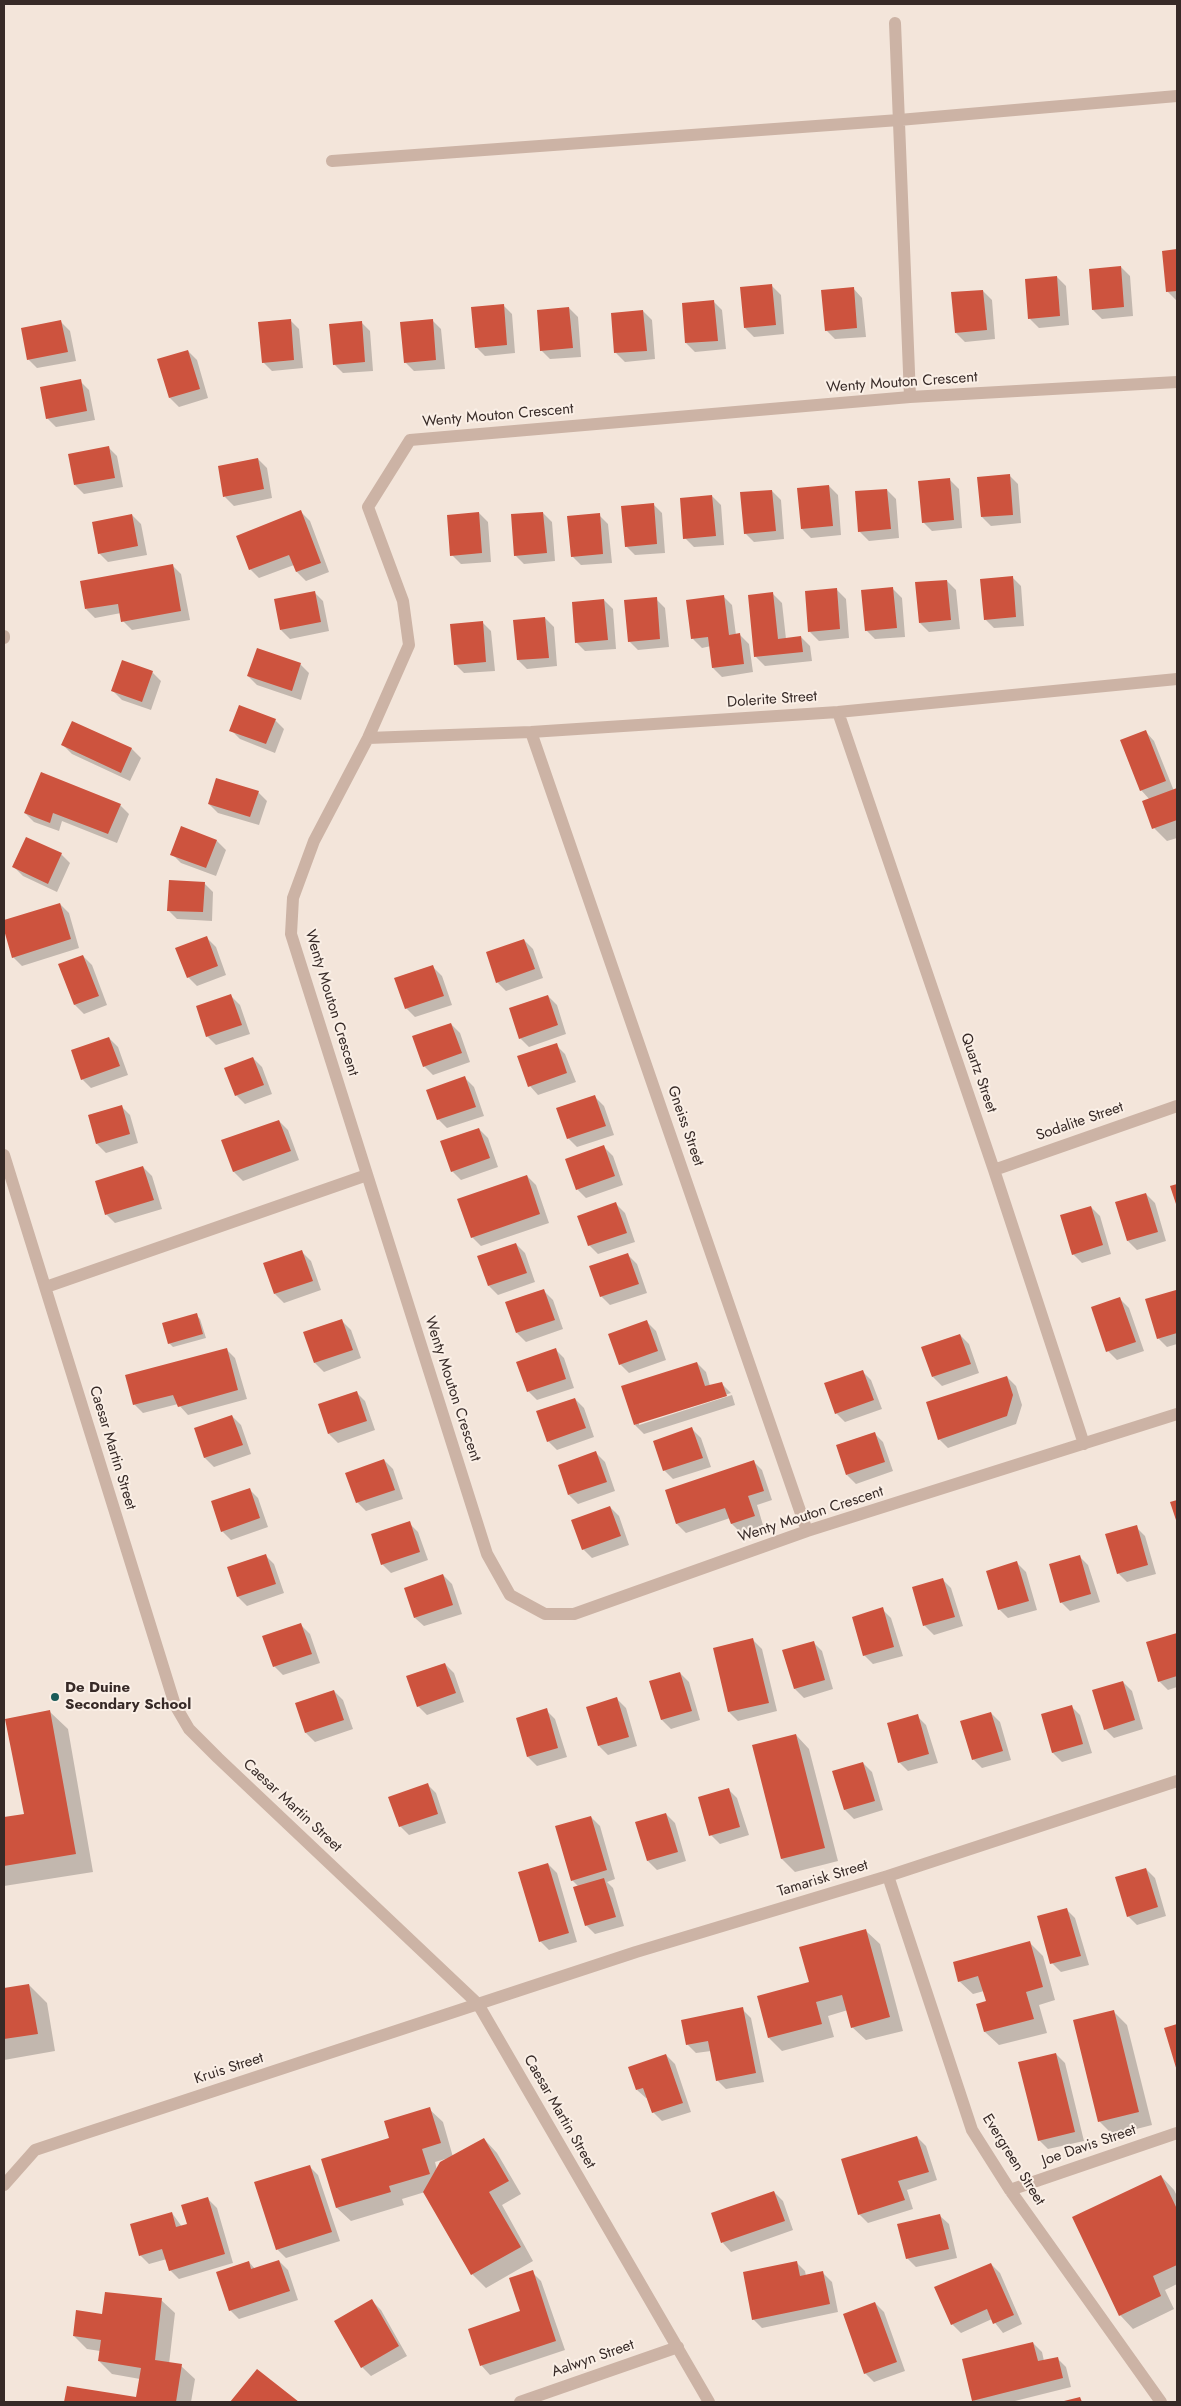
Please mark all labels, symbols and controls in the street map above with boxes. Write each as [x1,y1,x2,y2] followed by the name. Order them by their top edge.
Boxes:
[826,369,978,397] street label: Wenty Mouton Crescent
[422,400,574,432] street label: Wenty Mouton Crescent
[726,688,818,712] street label: Dolerite Street
[300,928,362,1078] street label: Wenty Mouton Crescent
[956,1031,1000,1115] street label: Quartz Street
[663,1084,707,1168] street label: Gneiss Street
[1034,1099,1126,1145] street label: Sodalite Street
[420,1314,484,1464] street label: Wenty Mouton Crescent
[85,1384,139,1512] street label: Caesar Martin Street
[736,1483,886,1547] street label: Wenty Mouton Crescent
[65,1679,191,1714] place label: De Duine Secondary School
[49,1691,61,1703] marker: De Duine Secondary School
[239,1756,345,1856] street label: Caesar Martin Street
[776,1857,870,1901] street label: Tamarisk Street
[192,2049,266,2089] street label: Kruis Street
[519,2052,599,2172] street label: Caesar Martin Street
[978,2111,1048,2209] street label: Evergreen Street
[1040,2122,1138,2170] street label: Joe Davis Street
[549,2336,637,2382] street label: Aalwyn Street

